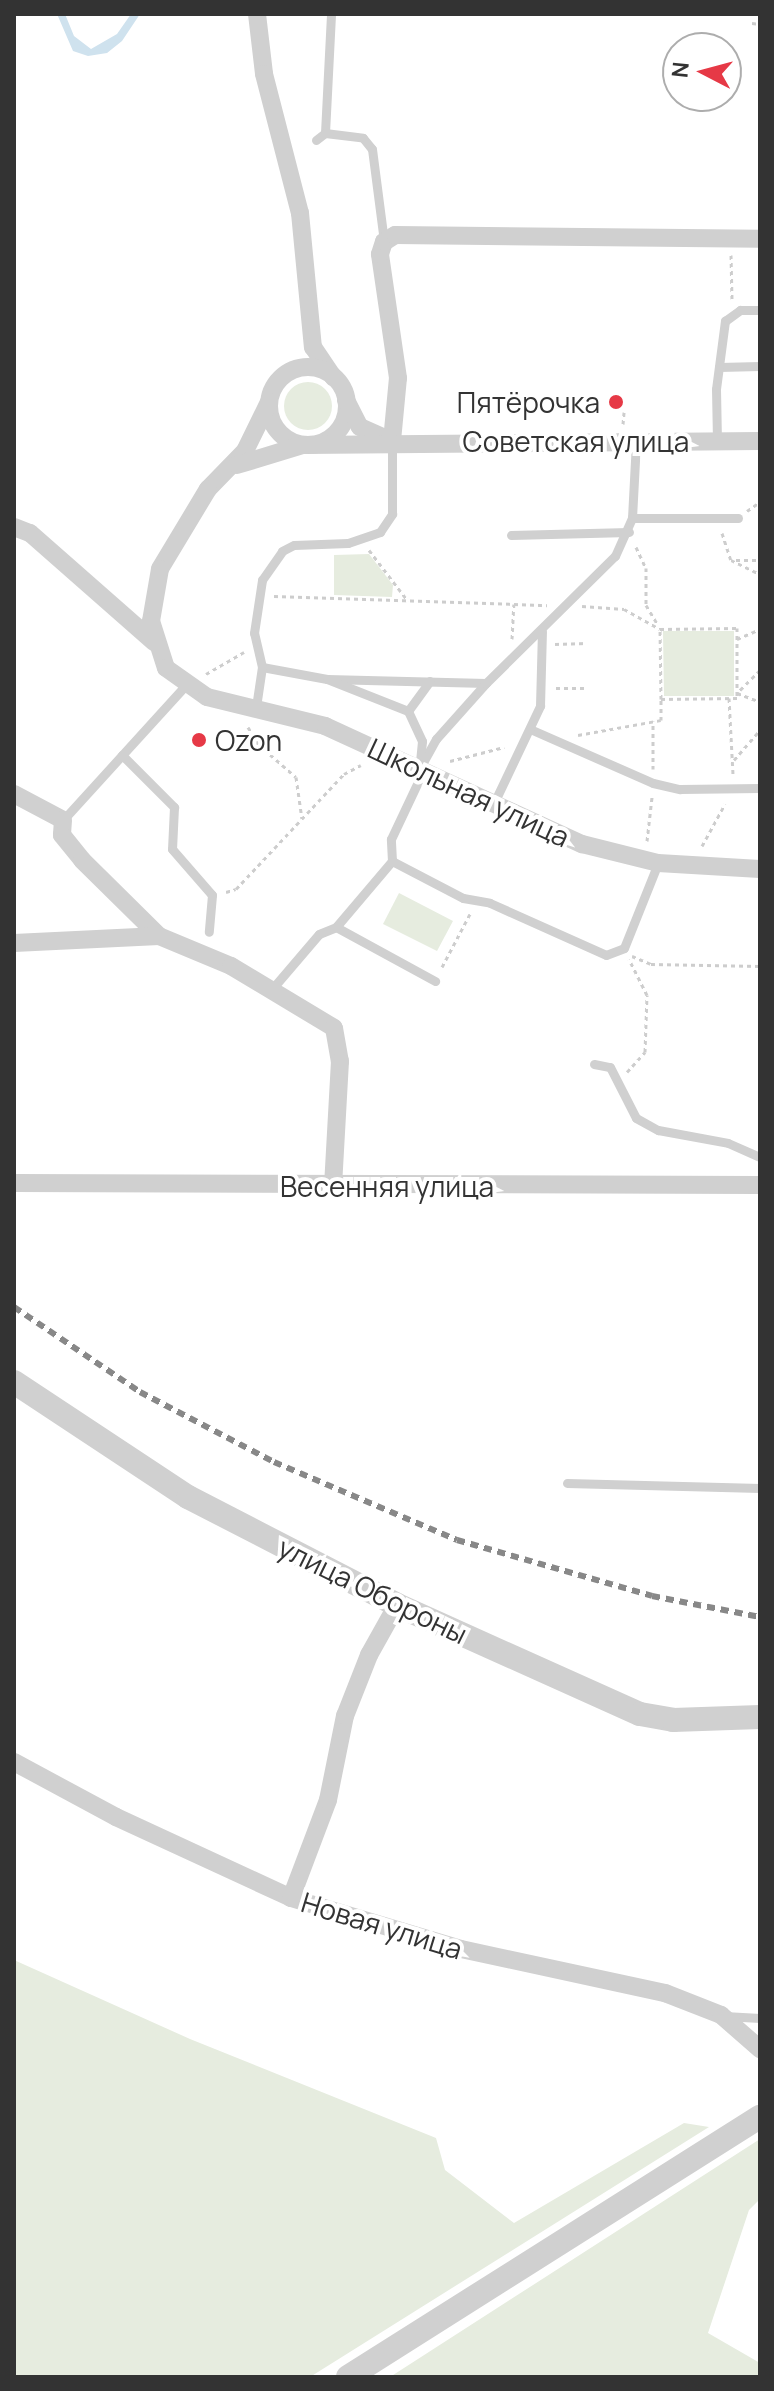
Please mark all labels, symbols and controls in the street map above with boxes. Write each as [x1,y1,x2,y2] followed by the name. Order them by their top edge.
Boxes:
[662,32,742,112] north arrow
[664,60,696,79] text: N
[457,385,600,419] place label: Пятёрочка
[607,393,625,411] marker: Пятёрочка
[463,424,689,458] street label: Советская улица
[215,723,282,757] place label: Ozon
[190,731,208,749] marker: Ozon
[363,731,575,853] street label: Школьная улица
[280,1169,494,1203] street label: Весенняя улица
[273,1530,473,1650] street label: улица Обороны
[298,1885,466,1965] street label: Новая улица

